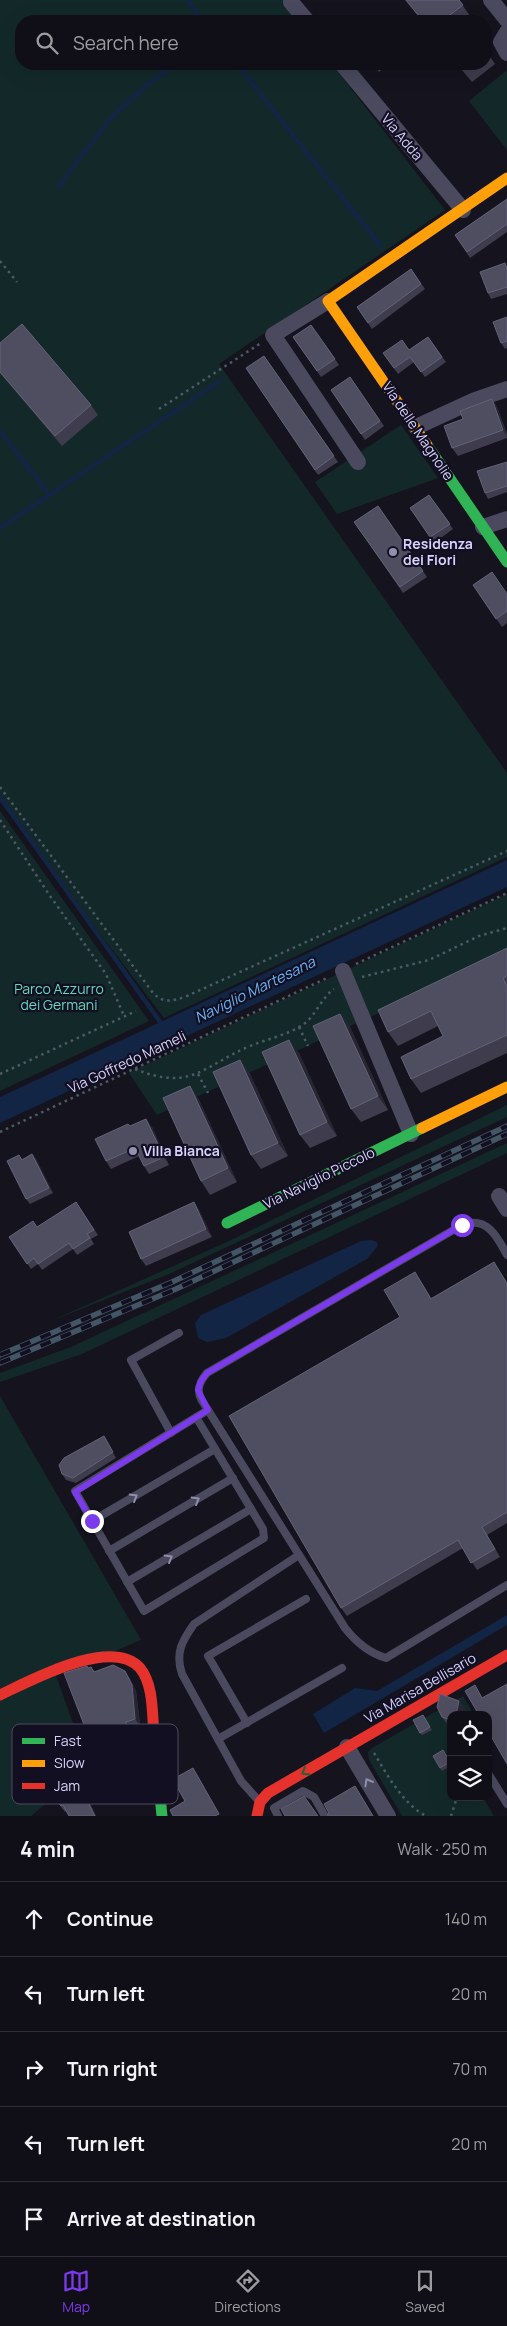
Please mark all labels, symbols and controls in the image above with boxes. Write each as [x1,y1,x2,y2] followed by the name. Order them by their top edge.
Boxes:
[15,15,492,70] search box
[33,29,61,57] icon: search
[73,30,179,56] text: Search here
[377,109,427,164] street label: Via Adda
[378,378,458,484] street label: Via delle Magnolie
[403,534,473,569] place label: Residenza dei Fiori
[387,546,399,558] marker: Residenza dei Fiori
[191,951,319,1028] water label: Naviglio Martesana
[14,979,104,1014] park label: Parco Azzurro dei Germani
[65,1026,189,1097] street label: Via Goffredo Mameli
[143,1141,220,1160] place label: Villa Bianca
[260,1142,378,1213] street label: Via Naviglio Piccolo
[127,1145,139,1157] marker: Villa Bianca
[451,1214,474,1237] route start
[129,1493,138,1503] one-way arrow
[191,1496,200,1506] one-way arrow
[81,1510,104,1533] route end
[164,1554,173,1564] one-way arrow
[360,1648,479,1727] street label: Via Marisa Bellisario
[447,1711,492,1801] map controls
[447,1711,492,1756] button: locate
[12,1724,178,1804] legend
[54,1731,82,1750] text: Fast
[54,1753,85,1772] text: Slow
[447,1756,492,1801] button: layers
[302,1765,311,1775] one-way arrow
[54,1776,80,1795] text: Jam
[364,1778,374,1787] one-way arrow
[20,1835,75,1863] text: 4 min
[397,1838,487,1860] text: Walk · 250 m
[20,1905,48,1933] icon: ahead
[67,1906,153,1932] text: Continue
[445,1908,487,1930] text: 140 m
[20,1980,48,2008] icon: left
[67,1981,145,2007] text: Turn left
[451,1983,487,2005] text: 20 m
[20,2055,48,2083] icon: right
[67,2056,157,2082] text: Turn right
[452,2058,487,2080] text: 70 m
[20,2130,48,2158] icon: left
[67,2131,145,2157] text: Turn left
[451,2133,487,2155] text: 20 m
[20,2205,48,2233] icon: arrive
[67,2206,256,2232] text: Arrive at destination
[62,2267,90,2316] tab: Map
[215,2267,281,2316] tab: Directions
[405,2267,445,2316] tab: Saved

